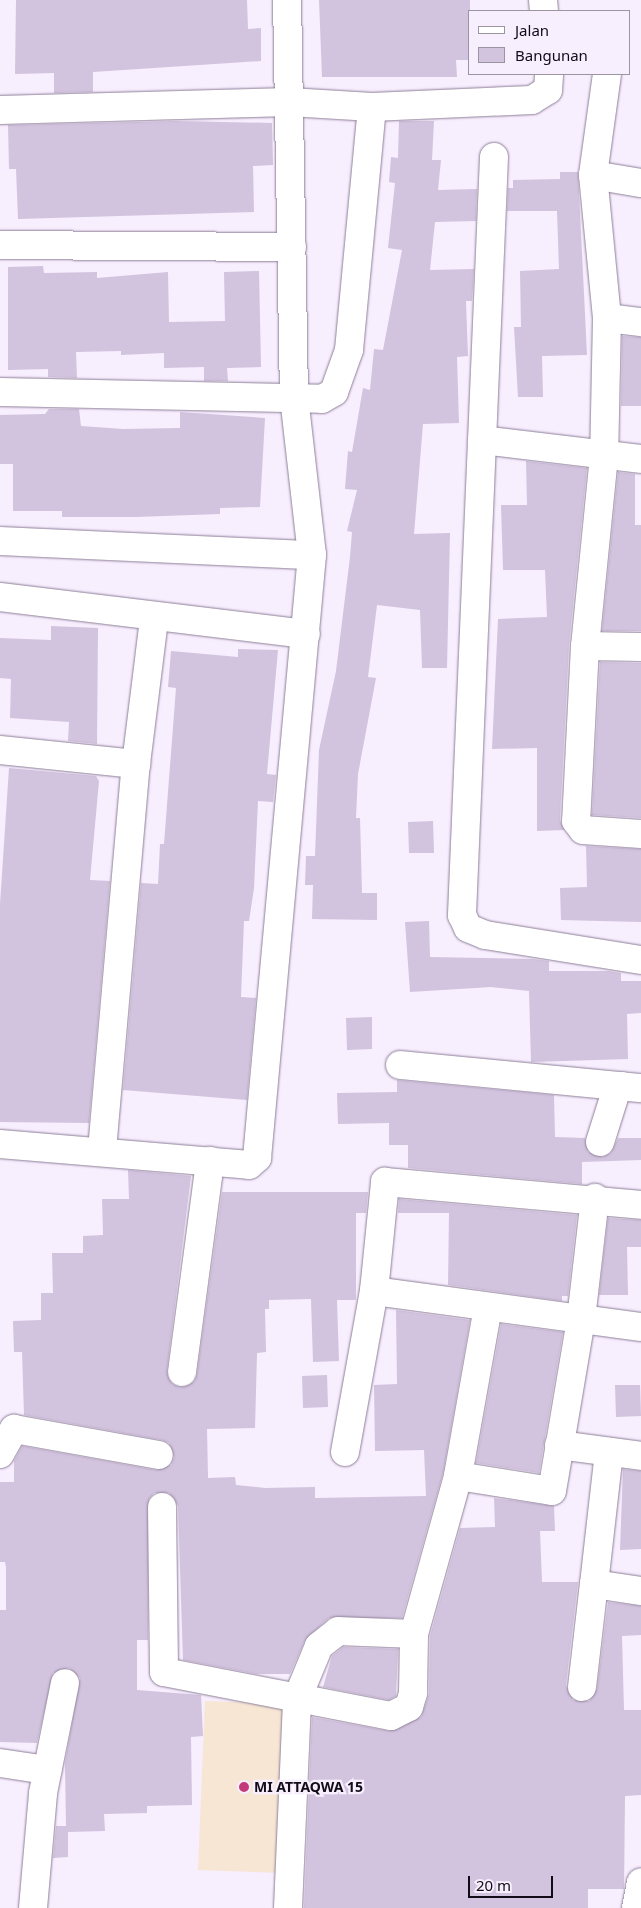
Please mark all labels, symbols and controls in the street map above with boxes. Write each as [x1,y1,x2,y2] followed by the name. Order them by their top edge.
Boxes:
[468,10,631,75] legend
[515,20,549,40] text: Jalan
[515,45,588,65] text: Bangunan
[254,1779,363,1795] place label: MI ATTAQWA 15
[238,1781,250,1793] marker: MI ATTAQWA 15
[471,1866,556,1898] scale bar
[476,1875,511,1895] text: 20 m

